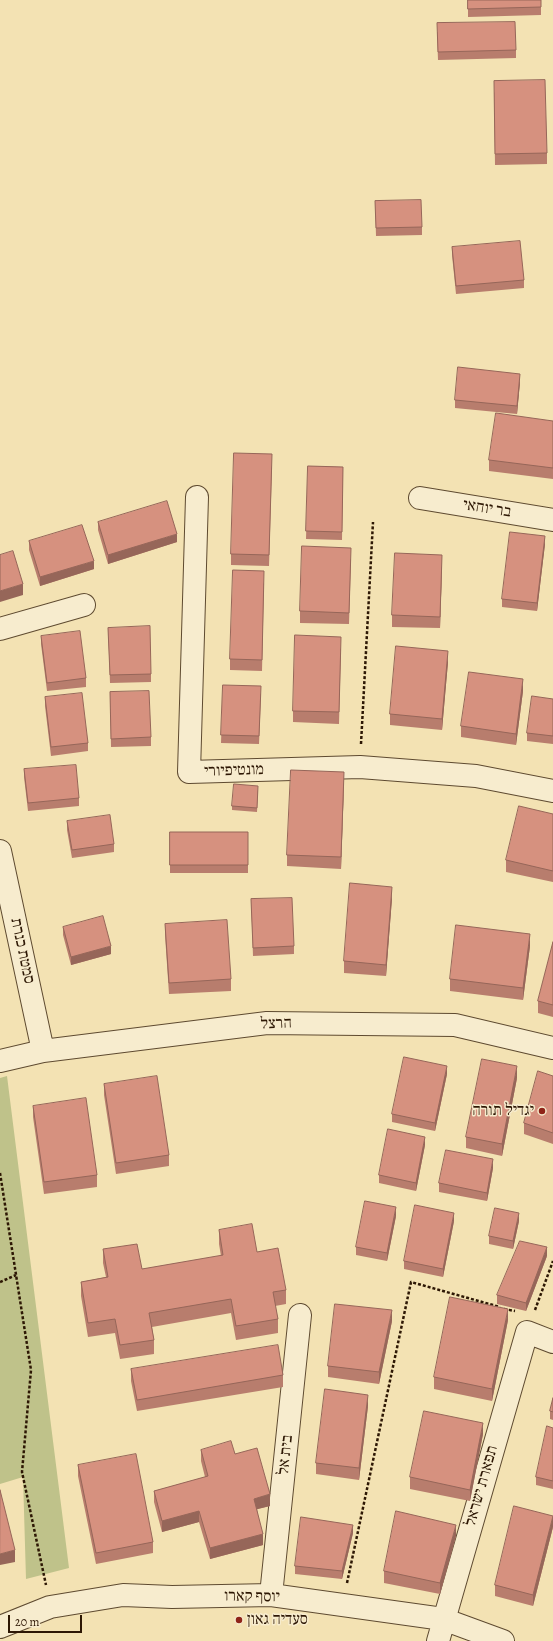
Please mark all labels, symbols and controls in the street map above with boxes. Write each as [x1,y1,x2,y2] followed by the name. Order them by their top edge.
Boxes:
[461,496,513,522] street label: בר יוחאי
[204,760,264,782] street label: מונטיפיורי
[6,916,38,986] street label: סמטת כנרת
[260,1014,292,1034] street label: הרצל
[472,1101,534,1121] place label: יגדיל תורה
[537,1106,547,1116] marker: יגדיל תורה
[274,1434,298,1476] street label: בית אל
[461,1443,503,1529] street label: תפארת ישראל
[224,1587,280,1607] street label: יוסף קארו
[10,1607,84,1633] scale bar
[247,1610,308,1630] place label: סעדיה גאון
[15,1614,39,1630] text: 20 m
[234,1615,244,1625] marker: סעדיה גאון

